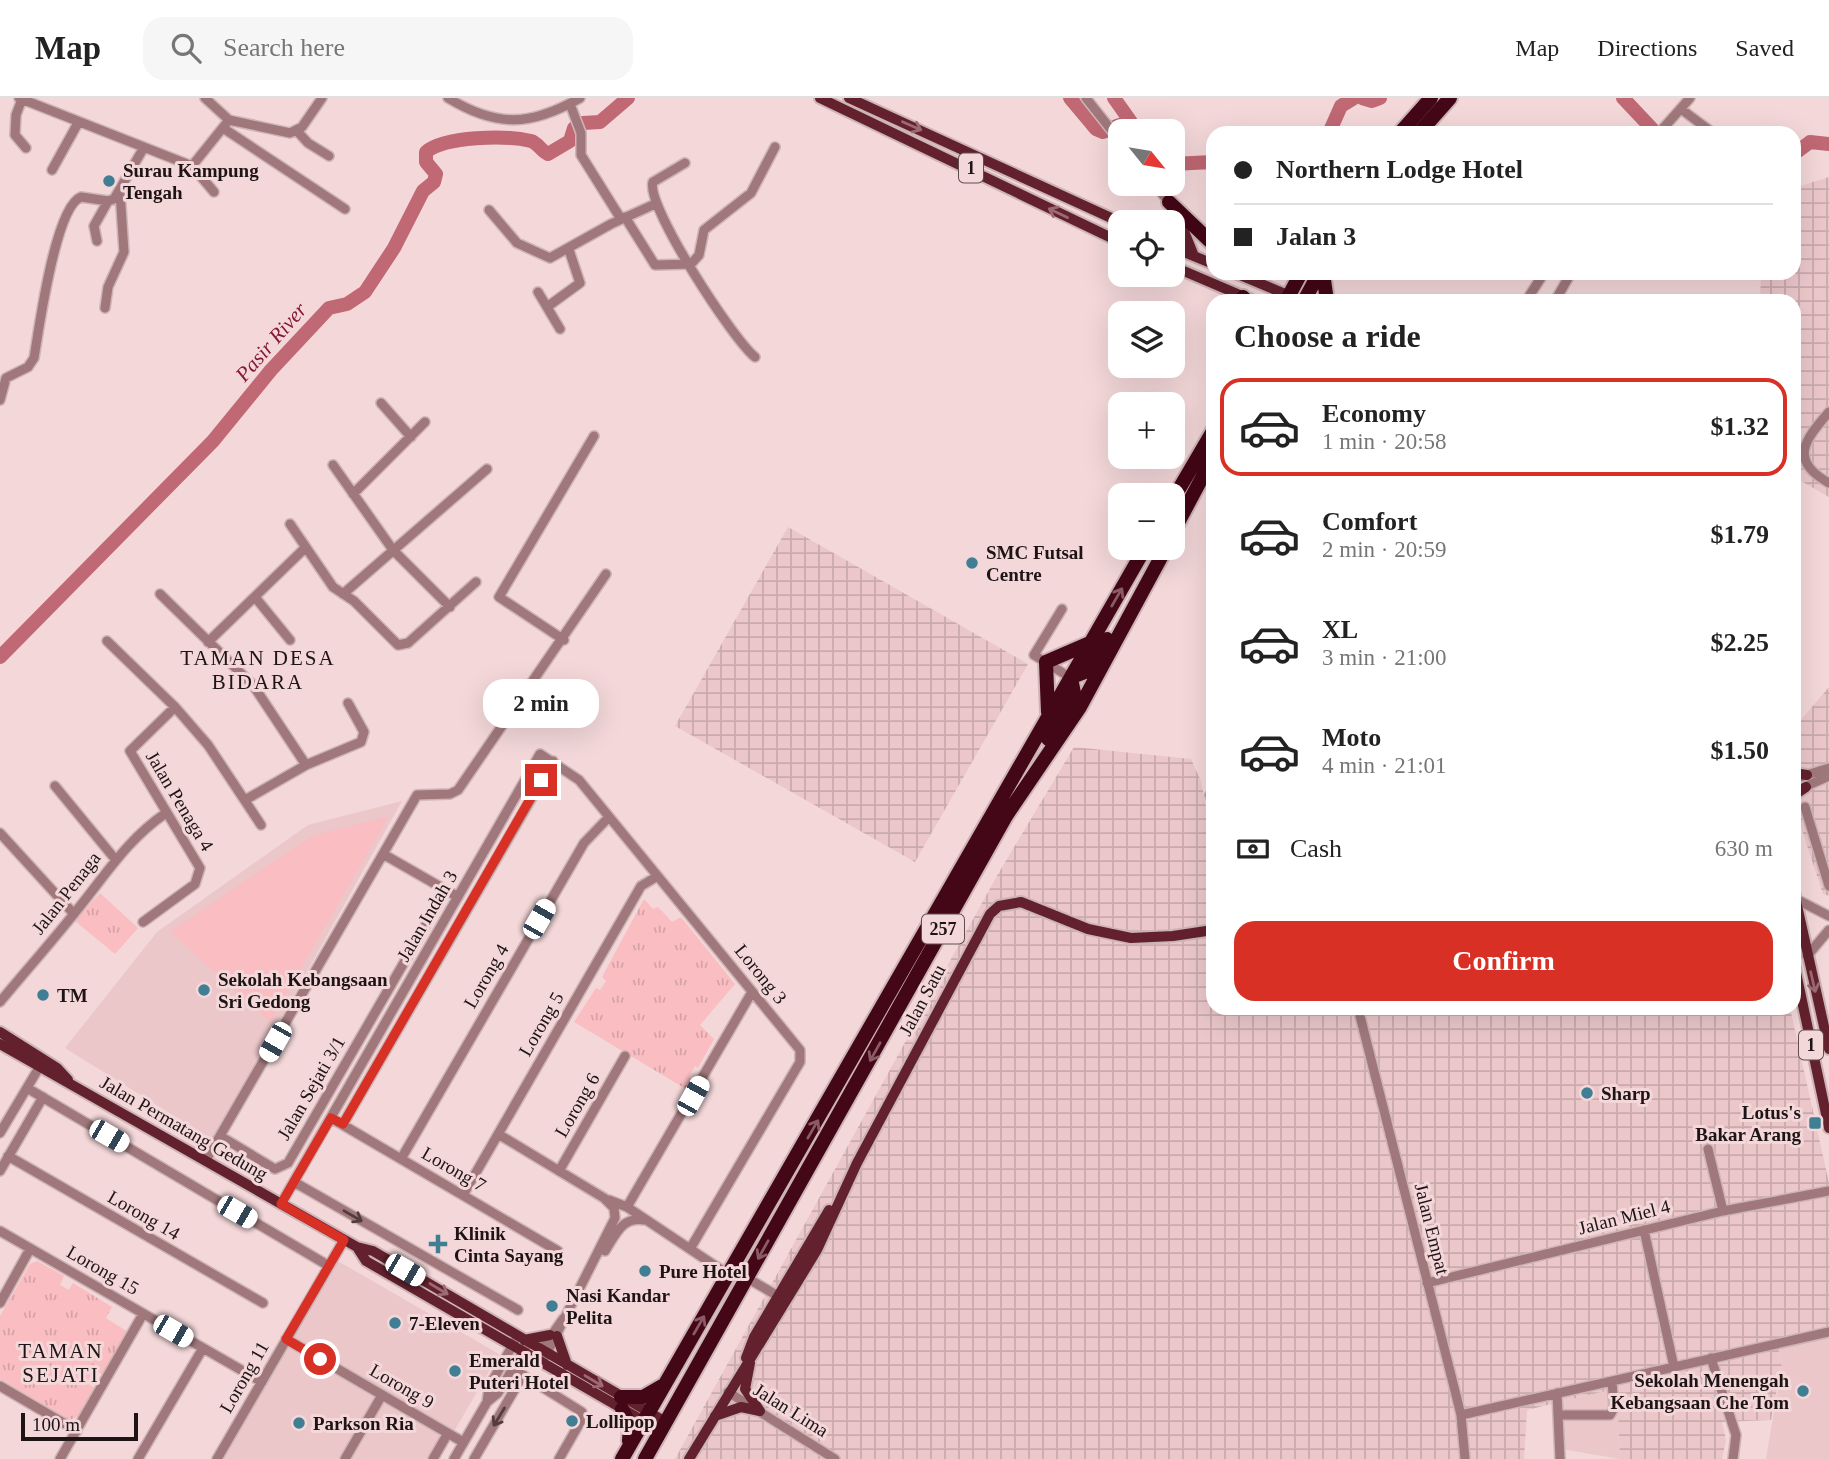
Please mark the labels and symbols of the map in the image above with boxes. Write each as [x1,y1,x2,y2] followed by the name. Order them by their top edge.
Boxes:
[1108,119,1185,196] north arrow
[901,120,922,133] one-way arrow
[959,154,983,182] road number: 1
[123,160,259,203] place label: Surau Kampung Tengah
[101,173,117,189] marker: Surau Kampung Tengah
[1048,205,1069,219] one-way arrow
[230,297,312,387] water label: Pasir River
[986,542,1084,585] place label: SMC Futsal Centre
[964,555,980,571] marker: SMC Futsal Centre
[1111,587,1124,608] one-way arrow
[180,646,336,694] district label: TAMAN DESA BIDARA
[483,678,599,728] callout: 2 min
[142,747,218,855] street label: Jalan Penaga 4
[525,764,557,796] route end
[27,847,105,938] street label: Jalan Penaga
[393,867,461,965] street label: Jalan Indah 3
[520,896,559,942] car
[922,914,964,944] road number: 257
[459,940,513,1012] street label: Lorong 4
[731,940,791,1008] street label: Lorong 3
[895,960,950,1039] street label: Jalan Satu
[218,969,388,1012] place label: Sekolah Kebangsaan Sri Gedong
[1807,970,1820,993] one-way arrow
[196,982,212,998] marker: Sekolah Kebangsaan Sri Gedong
[57,985,88,1006] place label: TM
[35,987,51,1003] marker: TM
[514,988,568,1060] street label: Lorong 5
[256,1019,295,1065] car
[1799,1030,1823,1060] road number: 1
[273,1032,349,1144] street label: Jalan Sejati 3/1
[868,1041,881,1062] one-way arrow
[550,1069,604,1141] street label: Lorong 6
[96,1071,272,1185] street label: Jalan Permatang Gedung
[674,1073,713,1119] car
[1601,1083,1651,1104] place label: Sharp
[1579,1085,1595,1101] marker: Sharp
[1695,1102,1801,1145] place label: Lotus's Bakar Arang
[1807,1115,1823,1131] marker: Lotus's Bakar Arang
[86,1116,133,1156] car
[806,1119,820,1139] one-way arrow
[418,1142,490,1196] street label: Lorong 7
[1411,1181,1454,1278] street label: Jalan Empat
[104,1186,184,1244] street label: Lorong 14
[214,1192,261,1232] car
[1576,1195,1673,1239] street label: Jalan Miel 4
[342,1210,363,1223] one-way arrow
[454,1223,564,1266] place label: Klinik Cinta Sayang
[428,1234,448,1254] marker: Klinik Cinta Sayang
[756,1240,770,1260] one-way arrow
[63,1241,143,1299] street label: Lorong 15
[382,1250,429,1290] car
[659,1261,747,1282] place label: Pure Hotel
[637,1263,653,1279] marker: Pure Hotel
[428,1282,448,1296] one-way arrow
[566,1285,671,1328] place label: Nasi Kandar Pelita
[544,1298,560,1314] marker: Nasi Kandar Pelita
[150,1311,197,1351] car
[409,1313,480,1334] place label: 7-Eleven
[387,1315,403,1331] marker: 7-Eleven
[692,1316,706,1336] one-way arrow
[215,1338,273,1416] street label: Lorong 11
[18,1339,104,1387] district label: TAMAN SEJATI
[304,1343,336,1375] route start
[469,1350,569,1393] place label: Emerald Puteri Hotel
[366,1359,438,1413] street label: Lorong 9
[447,1363,463,1379] marker: Emerald Puteri Hotel
[1611,1370,1789,1413] place label: Sekolah Menengah Kebangsaan Che Tom
[584,1374,604,1388] one-way arrow
[750,1379,833,1441] street label: Jalan Lima
[1795,1383,1811,1399] marker: Sekolah Menengah Kebangsaan Che Tom
[491,1406,505,1426] one-way arrow
[21,1410,138,1442] scale bar
[586,1411,655,1432] place label: Lollipop
[313,1413,414,1434] place label: Parkson Ria
[564,1413,580,1429] marker: Lollipop
[291,1415,307,1431] marker: Parkson Ria

